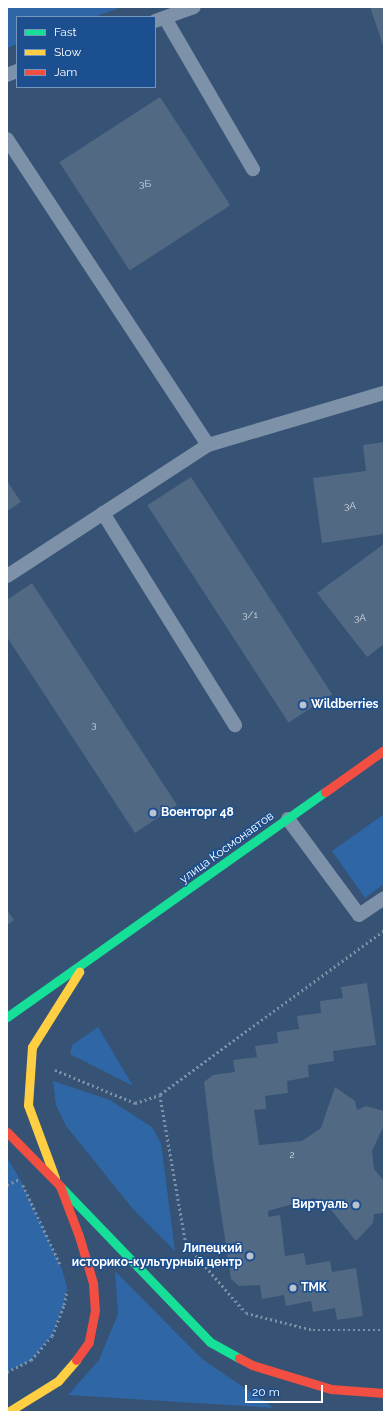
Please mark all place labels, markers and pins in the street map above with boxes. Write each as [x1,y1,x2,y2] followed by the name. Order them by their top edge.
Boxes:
[311,698,378,712] place label: Wildberries
[298,700,308,710] marker: Wildberries
[161,806,234,820] place label: Военторг 48
[148,808,158,818] marker: Военторг 48
[292,1198,348,1212] place label: Виртуаль
[351,1200,361,1210] marker: Виртуаль
[72,1242,242,1270] place label: Липецкий историко-культурный центр
[245,1251,255,1261] marker: Липецкий историко-культурный центр
[301,1281,327,1295] place label: ТМК
[288,1283,298,1293] marker: ТМК

